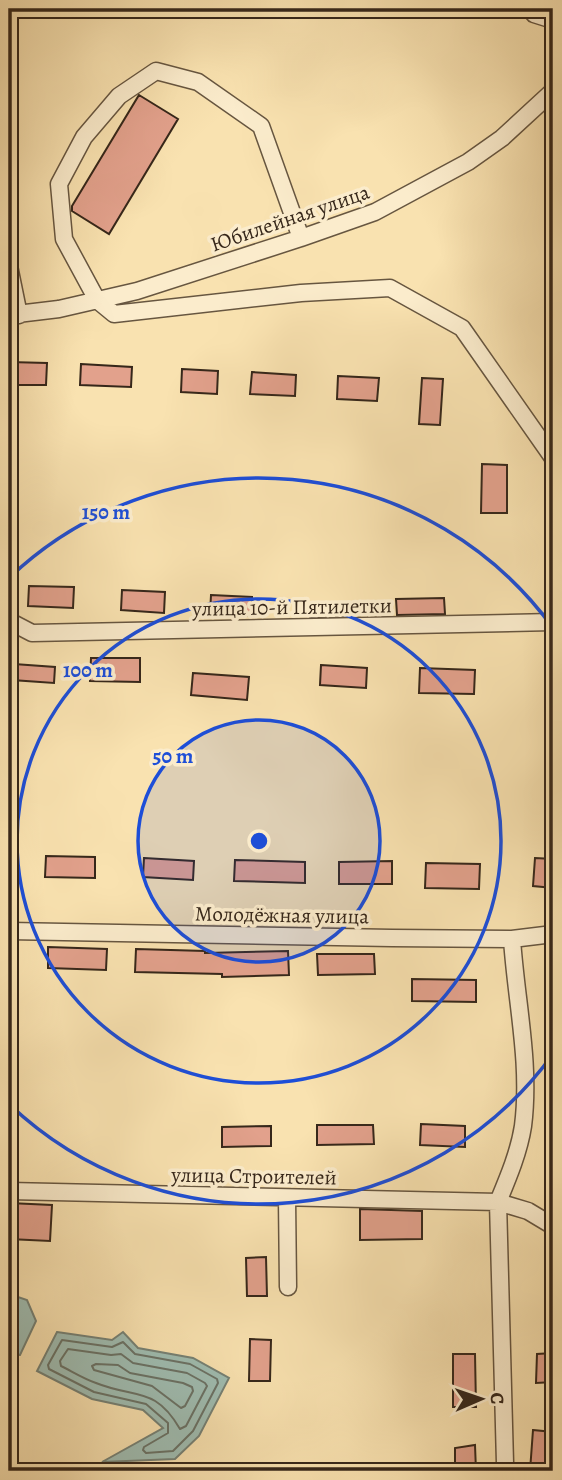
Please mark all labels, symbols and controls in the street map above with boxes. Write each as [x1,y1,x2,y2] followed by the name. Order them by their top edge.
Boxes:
[207,178,374,258] street label: Юбилейная улица
[82,498,131,526] text: 150 m
[191,591,392,623] street label: улица 10-й Пятилетки
[63,656,113,684] text: 100 m
[153,742,194,770] text: 50 m
[247,829,271,853] centre of rings
[195,899,370,931] street label: Молодёжная улица
[170,1161,337,1191] street label: улица Строителей
[447,1364,516,1434] north arrow
[484,1392,510,1405] text: С

